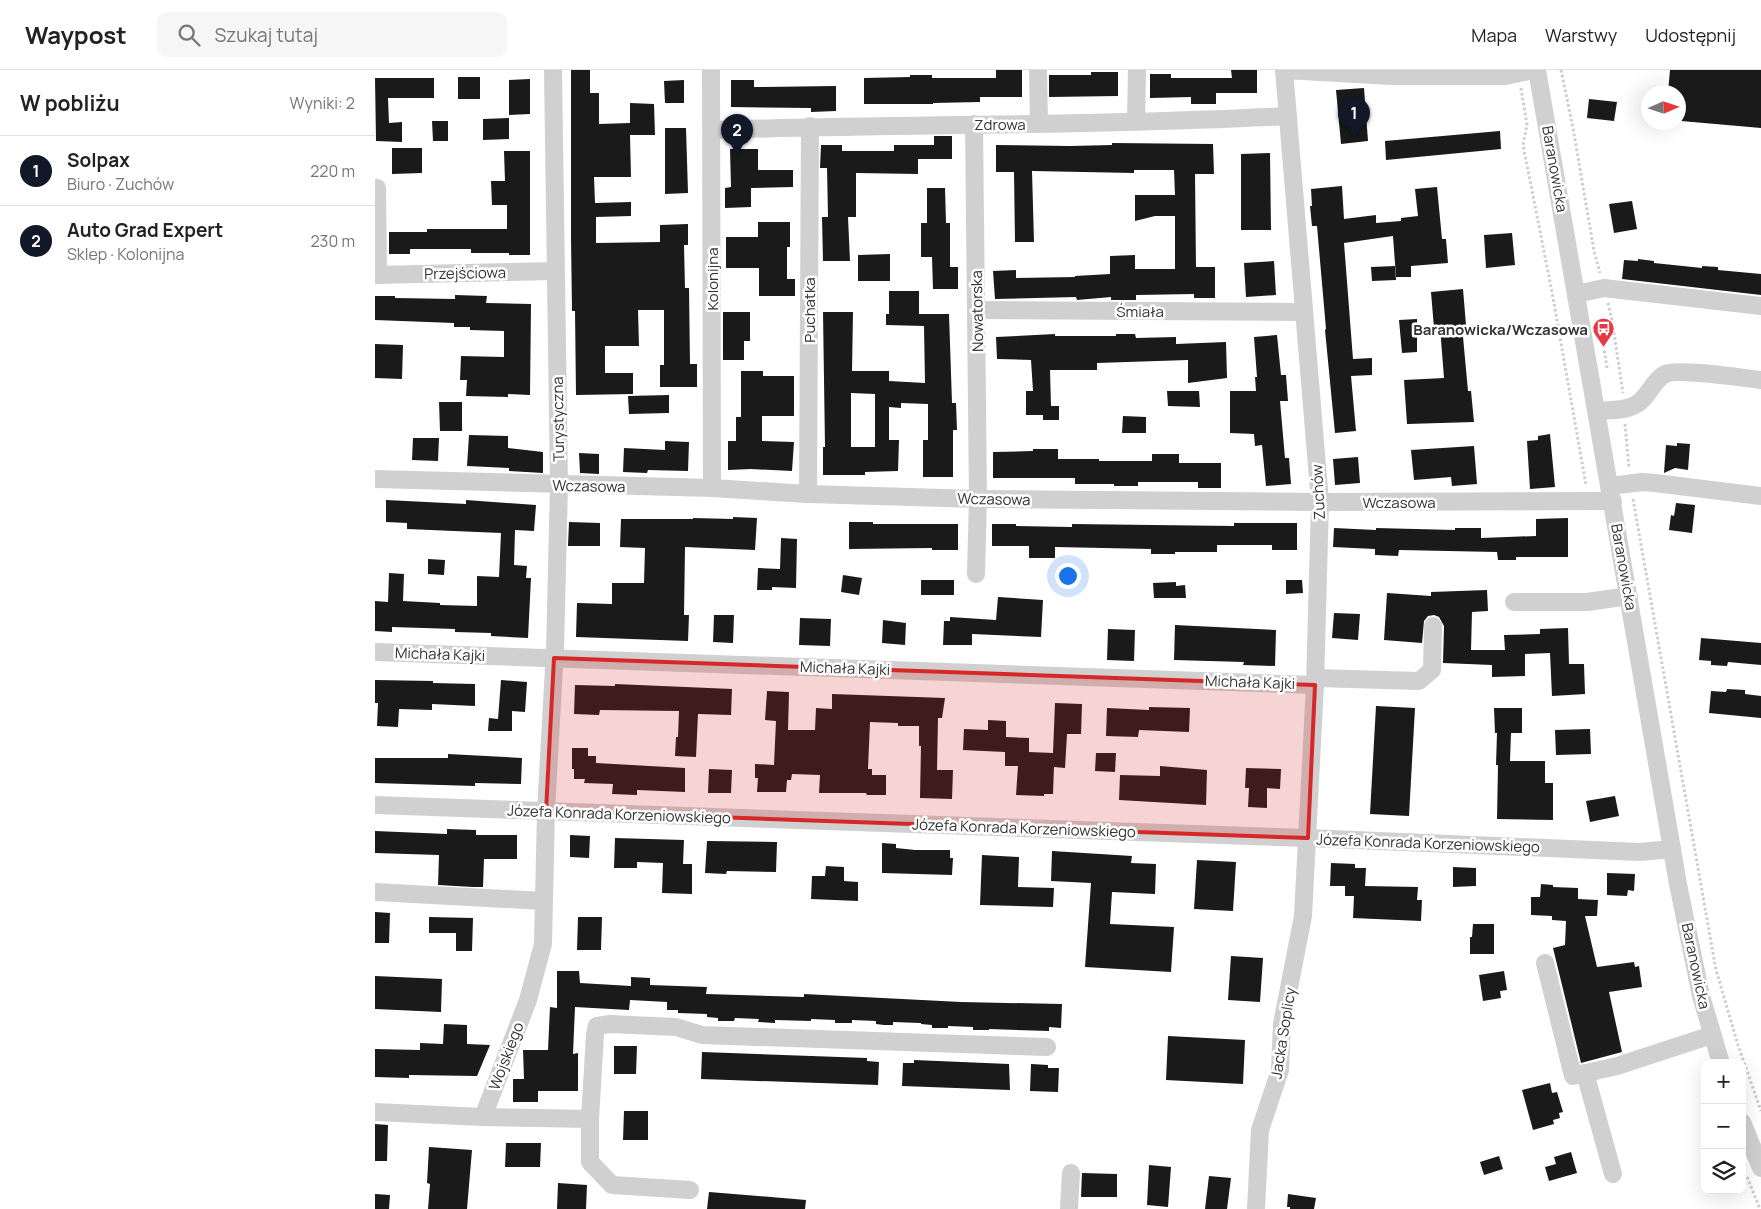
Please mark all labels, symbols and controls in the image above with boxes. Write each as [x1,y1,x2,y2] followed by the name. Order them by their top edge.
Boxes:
[157,12,507,57] search box
[25,18,127,51] text: Waypost
[175,21,203,49] icon: search
[215,22,318,48] text: Szukaj tutaj
[1471,23,1517,47] text: Mapa
[1545,23,1617,47] text: Warstwy
[1645,23,1736,47] text: Udostępnij
[1641,85,1686,130] north arrow
[20,89,120,117] text: W pobliżu
[290,92,355,114] text: Wyniki: 2
[1338,97,1370,138] pin: 1
[721,114,753,155] pin: 2
[974,114,1026,135] street label: Zdrowa
[1537,124,1573,214] street label: Baranowicka
[67,147,130,173] text: Solpax
[32,160,40,182] text: 1
[310,160,355,182] text: 220 m
[67,173,174,195] text: Biuro · Zuchów
[67,217,223,243] text: Auto Grad Expert
[31,230,41,252] text: 2
[311,230,355,252] text: 230 m
[67,243,184,265] text: Sklep · Kolonijna
[702,248,723,310] street label: Kolonijna
[424,262,506,284] street label: Przejściowa
[966,270,988,352] street label: Nowatorska
[799,277,820,343] street label: Puchatka
[1116,301,1164,322] street label: Śmiała
[1592,317,1616,348] bus stop icon: Baranowicka/Wczasowa
[1413,319,1588,340] place label: Baranowicka/Wczasowa
[547,376,569,462] street label: Turystyczna
[1306,463,1330,520] street label: Zuchów
[552,475,626,497] street label: Wczasowa
[957,488,1031,510] street label: Wczasowa
[1362,492,1436,513] street label: Wczasowa
[1606,522,1642,612] street label: Baranowicka
[1055,563,1081,589] your location
[395,642,485,666] street label: Michała Kajki
[800,656,890,680] street label: Michała Kajki
[1205,670,1295,694] street label: Michała Kajki
[507,800,731,828] street label: Józefa Konrada Korzeniowskiego
[912,814,1136,842] street label: Józefa Konrada Korzeniowskiego
[1316,829,1540,857] street label: Józefa Konrada Korzeniowskiego
[1677,921,1715,1011] street label: Baranowicka
[1265,986,1301,1080] street label: Jacka Soplicy
[483,1019,529,1093] street label: Wojskiego
[1701,1059,1746,1194] map controls
[1701,1059,1746,1104] button: +
[1701,1104,1746,1149] button: −
[1701,1149,1746,1194] button: layers

